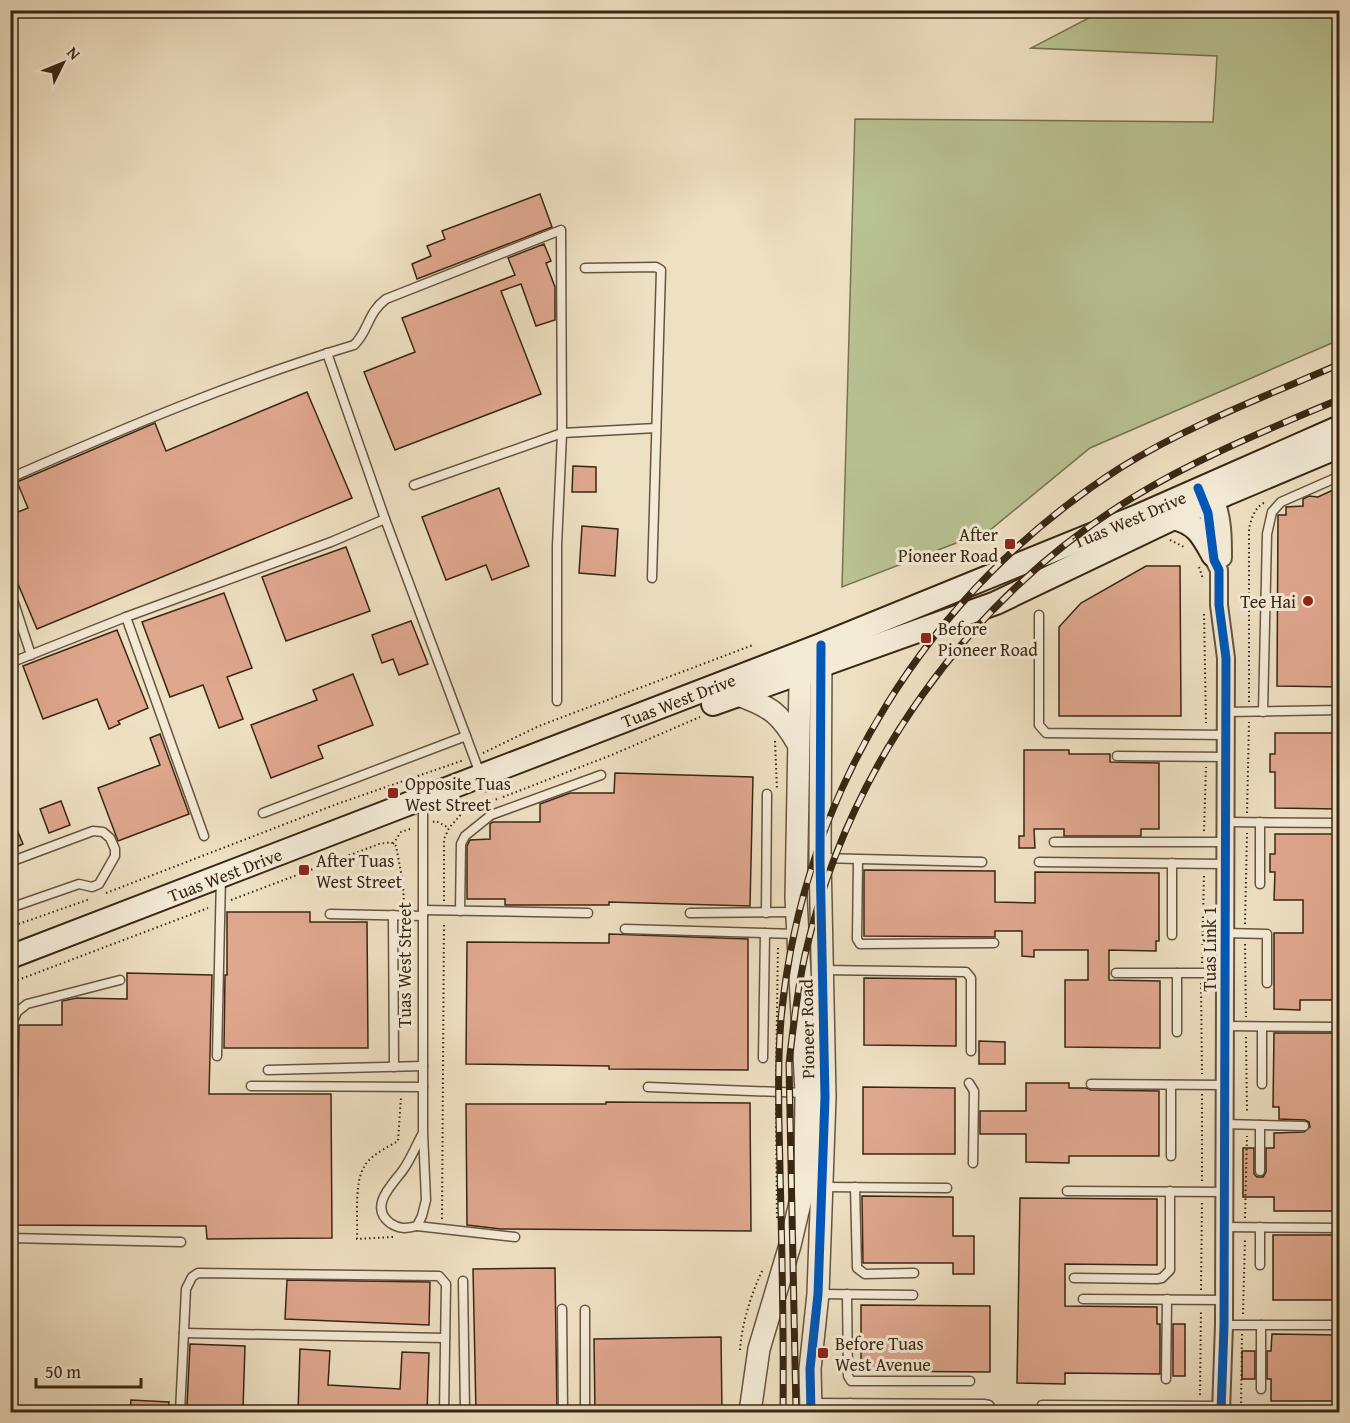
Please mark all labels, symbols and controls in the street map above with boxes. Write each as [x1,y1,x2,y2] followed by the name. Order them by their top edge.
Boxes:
[33,33,93,93] north arrow
[62,41,87,65] text: N
[1069,483,1190,555] street label: Tuas West Drive
[898,521,999,569] place label: After Pioneer Road
[1003,537,1017,551] marker: After Pioneer Road
[1240,588,1296,615] place label: Tee Hai
[1301,594,1315,608] marker: Tee Hai
[938,615,1038,663] place label: Before Pioneer Road
[919,631,933,645] marker: Before Pioneer Road
[617,666,739,734] street label: Tuas West Drive
[405,770,511,818] place label: Opposite Tuas West Street
[386,786,400,800] marker: Opposite Tuas West Street
[164,840,286,909] street label: Tuas West Drive
[316,847,403,895] place label: After Tuas West Street
[297,863,311,877] marker: After Tuas West Street
[391,902,418,1028] street label: Tuas West Street
[1196,906,1223,992] street label: Tuas Link 1
[793,978,821,1079] street label: Pioneer Road
[835,1330,931,1378] place label: Before Tuas West Avenue
[816,1346,830,1360] marker: Before Tuas West Avenue
[36,1351,141,1389] scale bar
[45,1358,81,1385] text: 50 m

